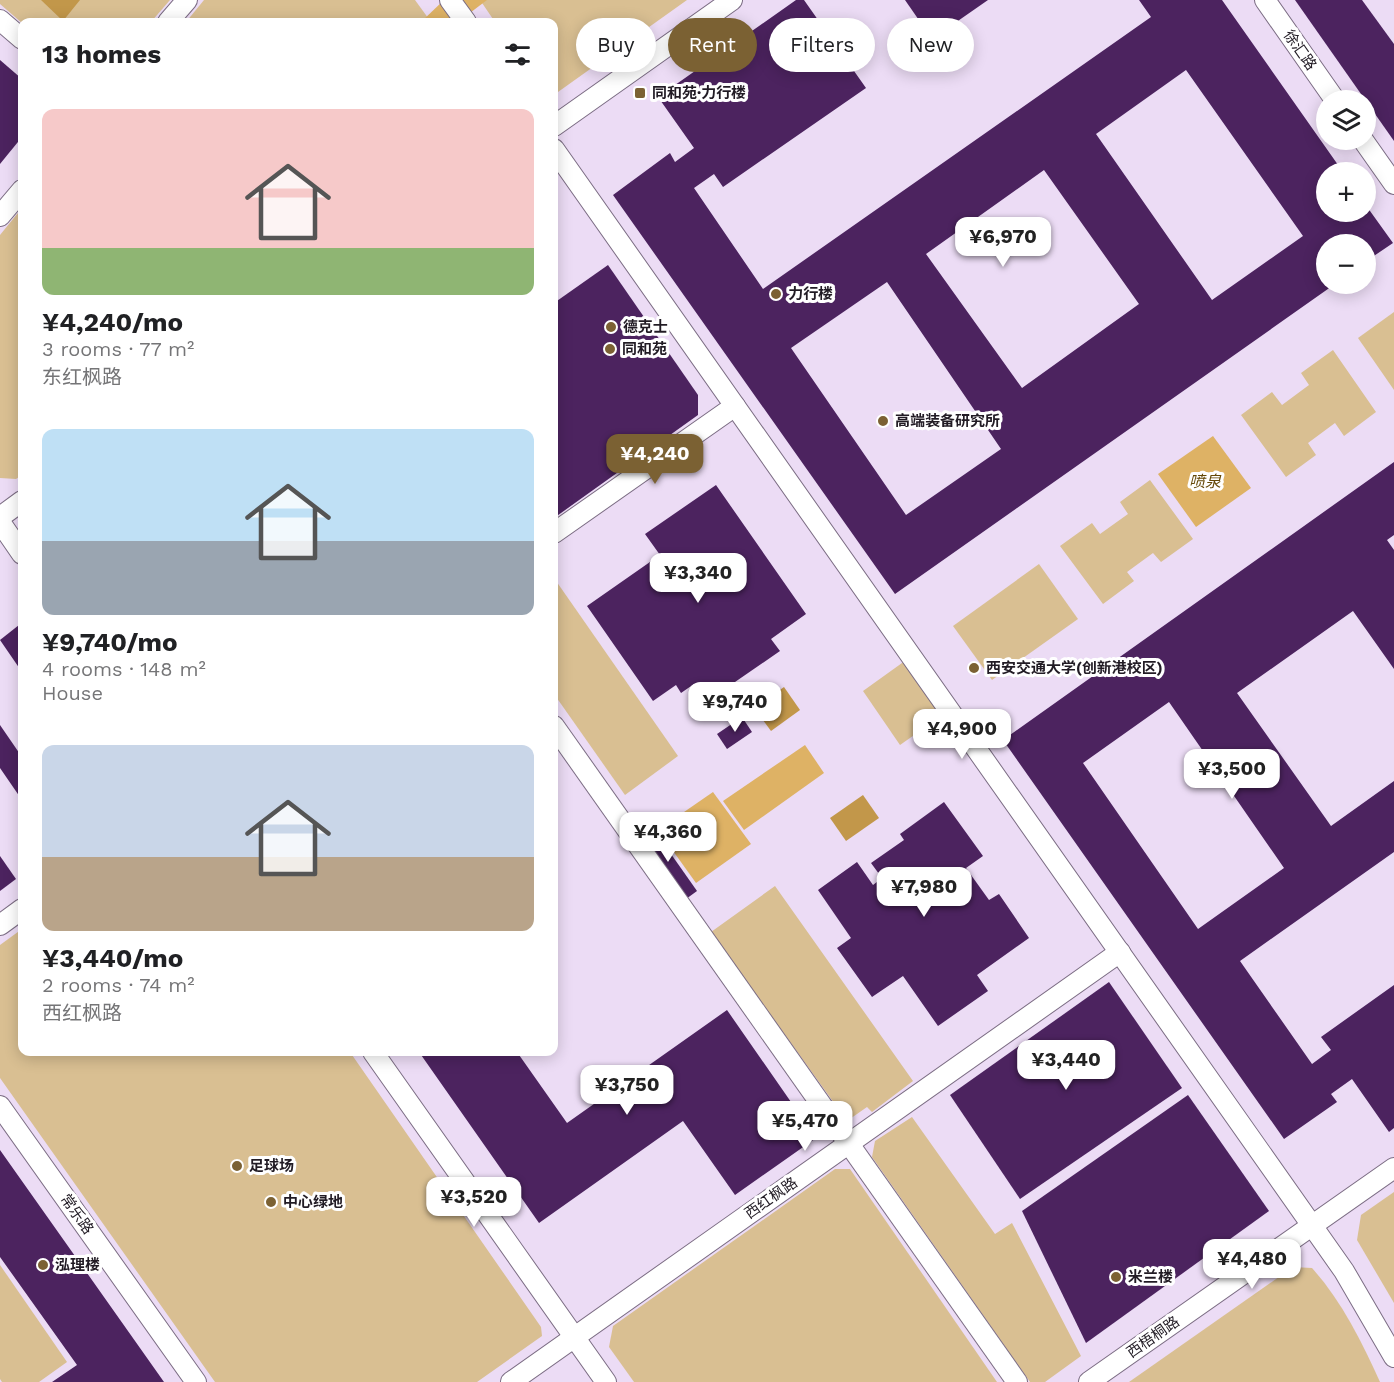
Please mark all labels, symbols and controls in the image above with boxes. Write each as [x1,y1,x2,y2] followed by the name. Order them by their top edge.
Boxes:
[576,18,656,72] chip: Buy
[668,18,757,72] chip: Rent
[769,18,875,72] chip: Filters
[887,18,974,72] chip: New
[1280,26,1320,74] street label: 徐汇路
[501,38,534,71] icon: filters
[42,39,161,69] text: 13 homes
[652,84,746,102] place label: 同和苑·力行楼
[633,86,647,100] marker: 同和苑·力行楼
[1316,90,1376,294] map controls
[1316,90,1376,150] button: layers
[234,148,342,256] icon: home
[1316,162,1376,222] button: +
[954,217,1052,268] pin: ¥6,970
[969,224,1037,248] text: ¥6,970
[1316,234,1376,294] button: −
[788,285,833,303] place label: 力行楼
[769,287,783,301] marker: 力行楼
[42,307,183,337] text: ¥4,240/mo
[623,318,668,336] place label: 德克士
[604,320,618,334] marker: 德克士
[42,337,194,361] text: 3 rooms · 77 m²
[622,340,667,358] place label: 同和苑
[603,342,617,356] marker: 同和苑
[42,365,122,389] text: 东红枫路
[895,412,1000,430] place label: 高端装备研究所
[876,414,890,428] marker: 高端装备研究所
[606,434,704,485] pin: ¥4,240
[620,441,690,465] text: ¥4,240
[234,468,342,576] icon: home
[1189,472,1222,491] water label: 喷泉
[649,553,747,604] pin: ¥3,340
[664,560,732,584] text: ¥3,340
[42,627,178,657] text: ¥9,740/mo
[42,657,206,681] text: 4 rooms · 148 m²
[986,659,1163,677] place label: 西安交通大学(创新港校区)
[967,661,981,675] marker: 西安交通大学(创新港校区)
[42,681,103,705] text: House
[686,682,784,733] pin: ¥9,740
[702,689,768,713] text: ¥9,740
[913,709,1011,760] pin: ¥4,900
[927,716,997,740] text: ¥4,900
[1183,749,1281,800] pin: ¥3,500
[1198,756,1266,780] text: ¥3,500
[234,784,342,892] icon: home
[619,812,717,863] pin: ¥4,360
[633,819,703,843] text: ¥4,360
[875,867,973,918] pin: ¥7,980
[891,874,957,898] text: ¥7,980
[42,943,183,973] text: ¥3,440/mo
[42,973,195,997] text: 2 rooms · 74 m²
[42,1001,122,1025] text: 西红枫路
[1017,1040,1115,1091] pin: ¥3,440
[1031,1047,1101,1071] text: ¥3,440
[578,1065,676,1116] pin: ¥3,750
[594,1072,660,1096] text: ¥3,750
[756,1101,854,1152] pin: ¥5,470
[771,1108,839,1132] text: ¥5,470
[249,1157,294,1175] place label: 足球场
[230,1159,244,1173] marker: 足球场
[741,1173,801,1223] street label: 西红枫路
[425,1177,523,1228] pin: ¥3,520
[440,1184,508,1208] text: ¥3,520
[57,1190,97,1238] street label: 常乐路
[283,1193,343,1211] place label: 中心绿地
[264,1195,278,1209] marker: 中心绿地
[1203,1239,1301,1290] pin: ¥4,480
[1217,1246,1287,1270] text: ¥4,480
[55,1256,100,1274] place label: 泓理楼
[36,1258,50,1272] marker: 泓理楼
[1128,1268,1173,1286] place label: 米兰楼
[1109,1270,1123,1284] marker: 米兰楼
[1123,1312,1183,1362] street label: 西梧桐路

